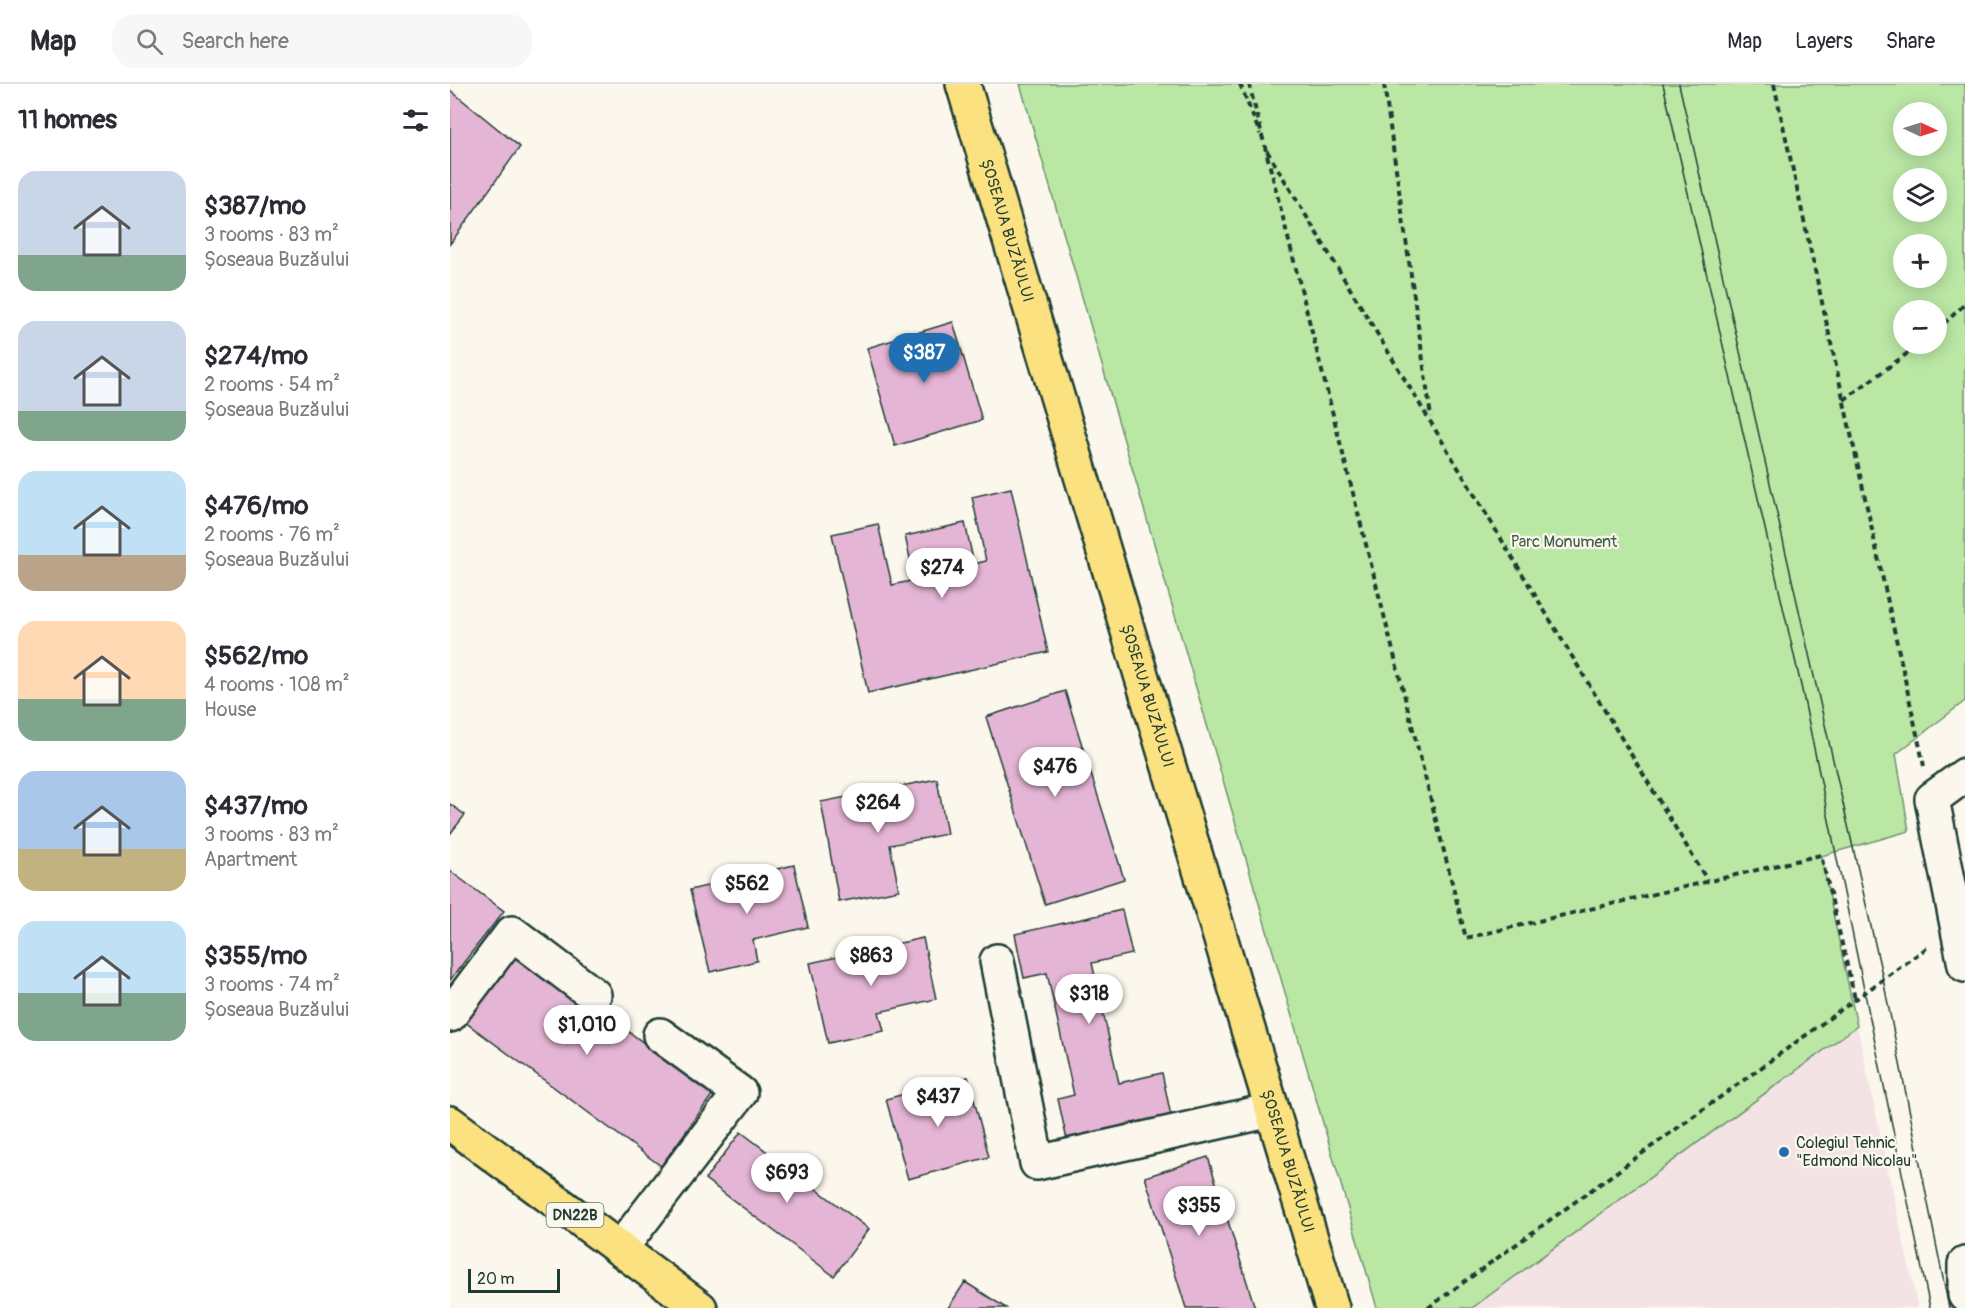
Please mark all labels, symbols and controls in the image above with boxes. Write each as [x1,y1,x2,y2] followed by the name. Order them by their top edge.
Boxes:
[112,14,532,68] search box
[30,24,76,59] text: Map
[133,25,166,58] icon: search
[181,27,289,55] text: Search here
[1727,28,1762,55] text: Map
[1795,28,1853,55] text: Layers
[1886,28,1935,55] text: Share
[1893,102,1947,156] north arrow
[1893,102,1947,354] map controls
[18,104,117,136] text: 11 homes
[399,104,432,137] icon: filters
[976,157,1038,304] street label: ȘOSEAUA BUZĂULUI
[1893,168,1947,222] button: layers
[204,190,306,222] text: $387/mo
[66,195,138,267] icon: home
[204,222,339,247] text: 3 rooms · 83 m²
[1893,234,1947,288] button: +
[204,247,349,272] text: Șoseaua Buzăului
[1893,300,1947,354] button: −
[888,333,960,384] pin: $387
[204,340,308,372] text: $274/mo
[903,340,945,365] text: $387
[66,345,138,417] icon: home
[204,372,340,397] text: 2 rooms · 54 m²
[204,397,349,422] text: Șoseaua Buzăului
[204,490,308,522] text: $476/mo
[66,495,138,567] icon: home
[204,522,340,547] text: 2 rooms · 76 m²
[1511,532,1618,552] park label: Parc Monument
[204,547,349,572] text: Șoseaua Buzăului
[906,548,978,599] pin: $274
[920,555,964,580] text: $274
[1116,622,1178,770] street label: ȘOSEAUA BUZĂULUI
[204,640,308,672] text: $562/mo
[66,645,138,717] icon: home
[204,672,350,697] text: 4 rooms · 108 m²
[204,697,256,722] text: House
[1019,747,1091,798] pin: $476
[1033,754,1077,779] text: $476
[842,783,914,834] pin: $264
[204,790,308,822] text: $437/mo
[855,790,901,815] text: $264
[66,795,138,867] icon: home
[204,822,339,847] text: 3 rooms · 83 m²
[204,847,297,872] text: Apartment
[711,864,783,915] pin: $562
[725,871,769,896] text: $562
[835,936,907,987] pin: $863
[204,940,307,972] text: $355/mo
[849,943,893,968] text: $863
[66,945,138,1017] icon: home
[204,972,340,997] text: 3 rooms · 74 m²
[1053,974,1125,1025] pin: $318
[1069,981,1109,1006] text: $318
[204,997,349,1022] text: Șoseaua Buzăului
[538,1005,636,1056] pin: $1,010
[558,1012,616,1037] text: $1,010
[902,1077,974,1128] pin: $437
[916,1084,960,1109] text: $437
[1257,1087,1319,1235] street label: ȘOSEAUA BUZĂULUI
[1796,1133,1918,1171] place label: Colegiul Tehnic "Edmond Nicolau"
[1777,1145,1791,1159] marker: Colegiul Tehnic "Edmond Nicolau"
[751,1153,823,1204] pin: $693
[765,1160,809,1185] text: $693
[1163,1186,1235,1237] pin: $355
[1177,1193,1221,1218] text: $355
[546,1203,604,1227] road number: DN22B
[468,1266,560,1294] scale bar
[477,1269,515,1289] text: 20 m

